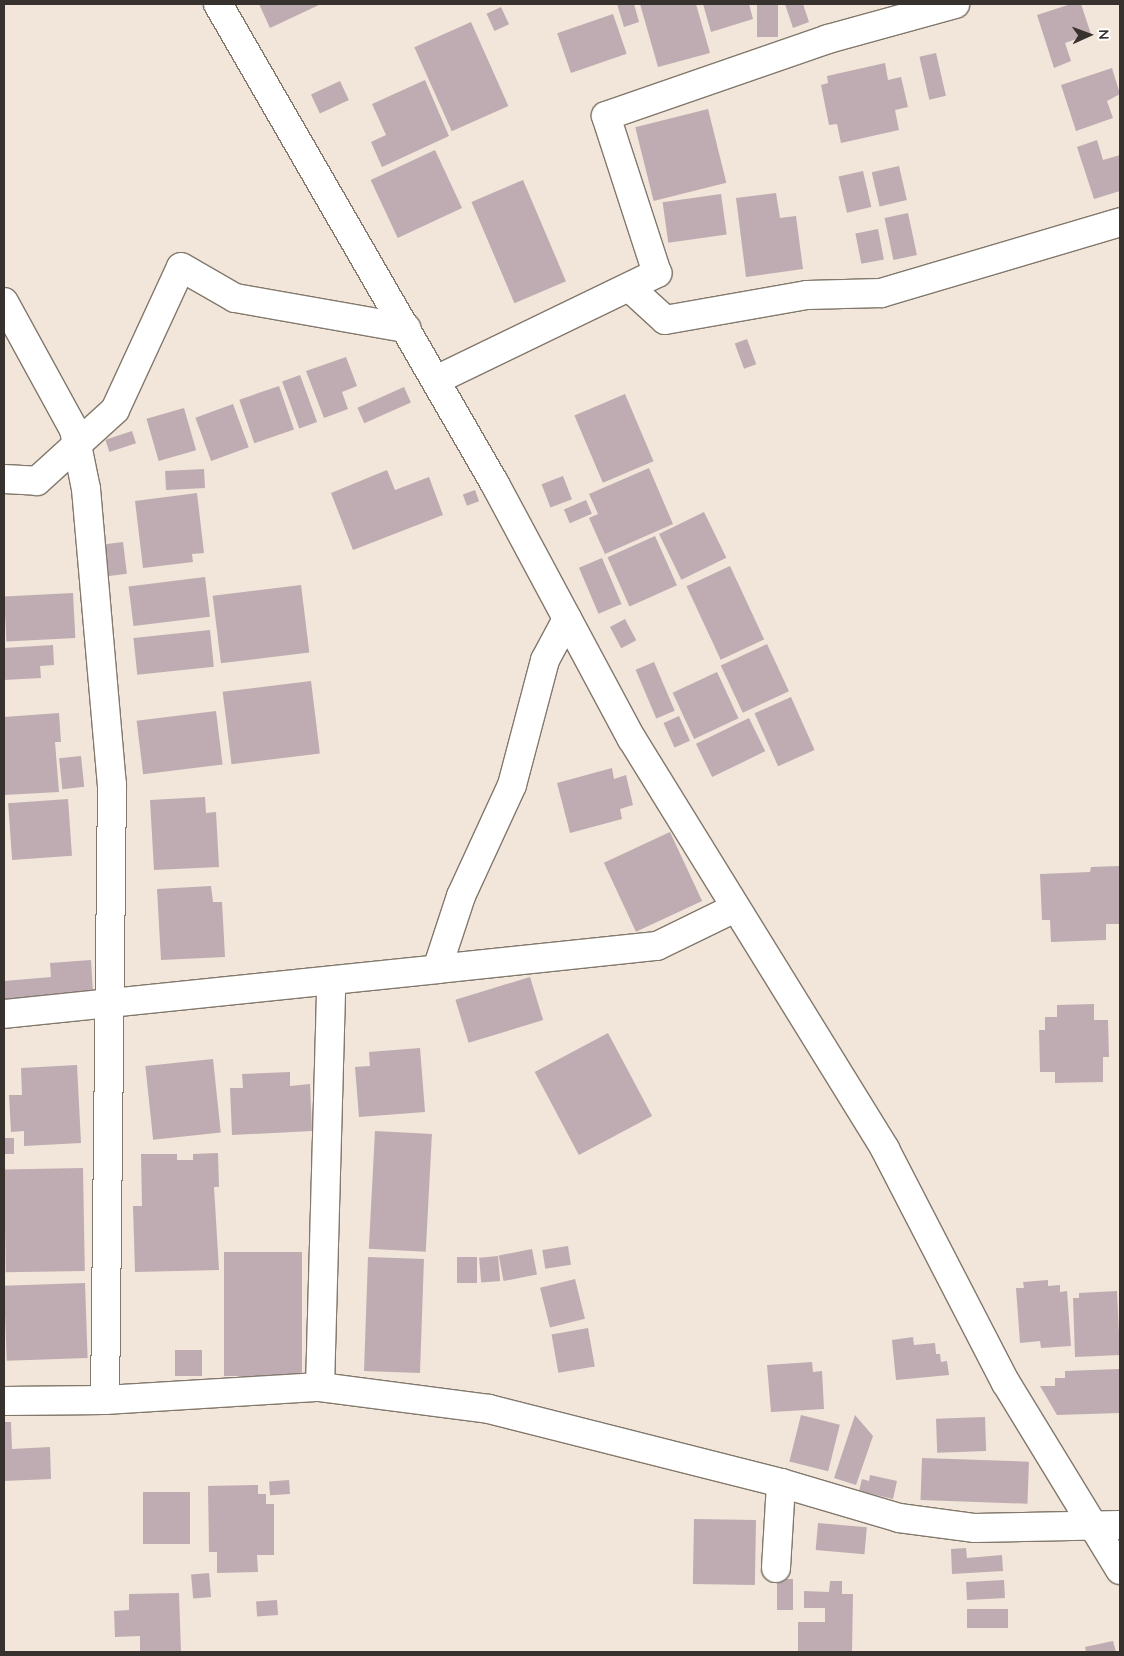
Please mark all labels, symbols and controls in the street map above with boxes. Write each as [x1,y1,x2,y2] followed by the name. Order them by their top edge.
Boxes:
[1064,10,1114,60] north arrow
[1095,29,1113,40] text: N

